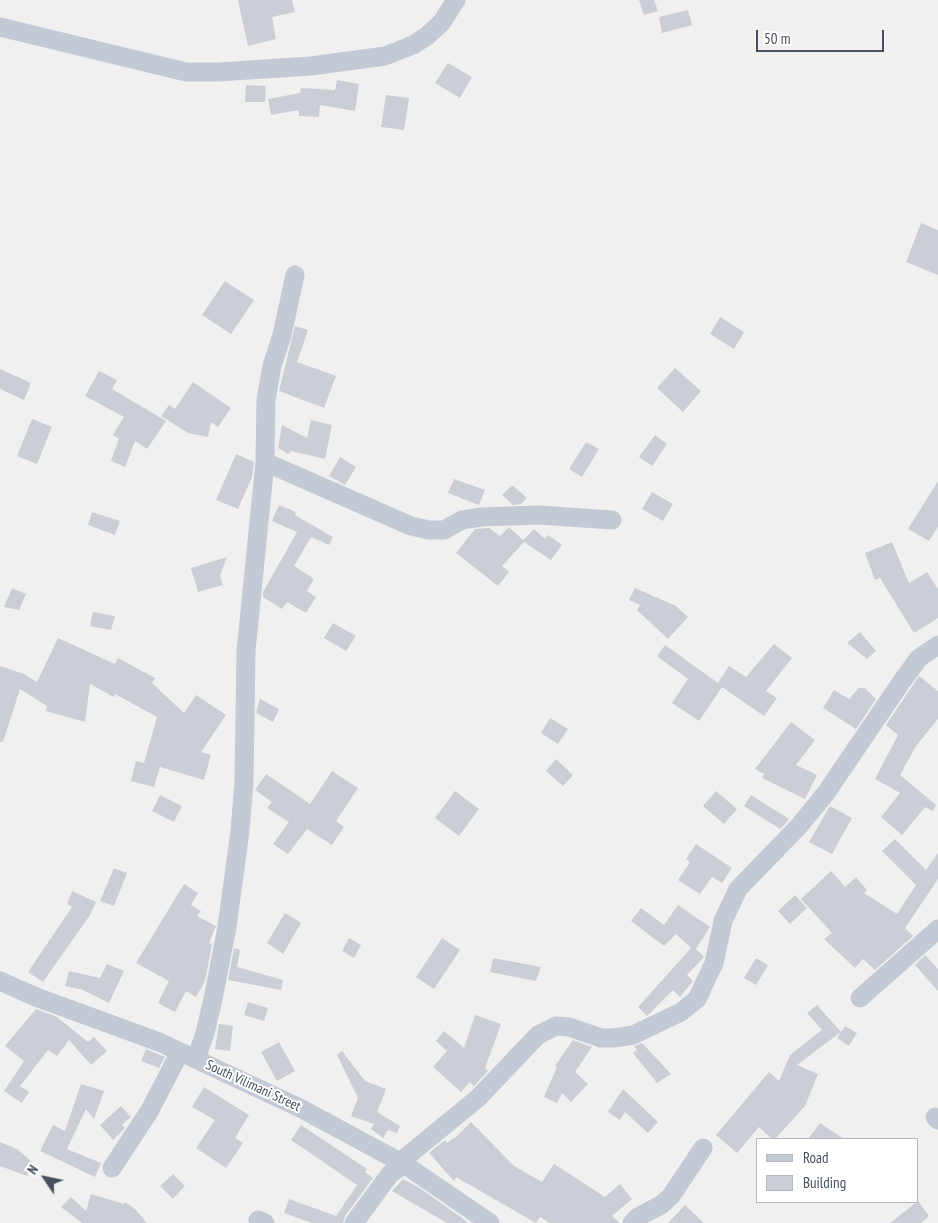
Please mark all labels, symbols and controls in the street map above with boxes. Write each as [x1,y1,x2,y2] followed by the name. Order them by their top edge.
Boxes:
[758,20,886,52] scale bar
[764,29,790,48] text: 50 m
[203,1057,303,1115] street label: South Vilimani Street
[756,1138,918,1203] legend
[803,1148,829,1167] text: Road
[20,1153,70,1203] north arrow
[23,1161,42,1178] text: N
[803,1173,846,1192] text: Building

